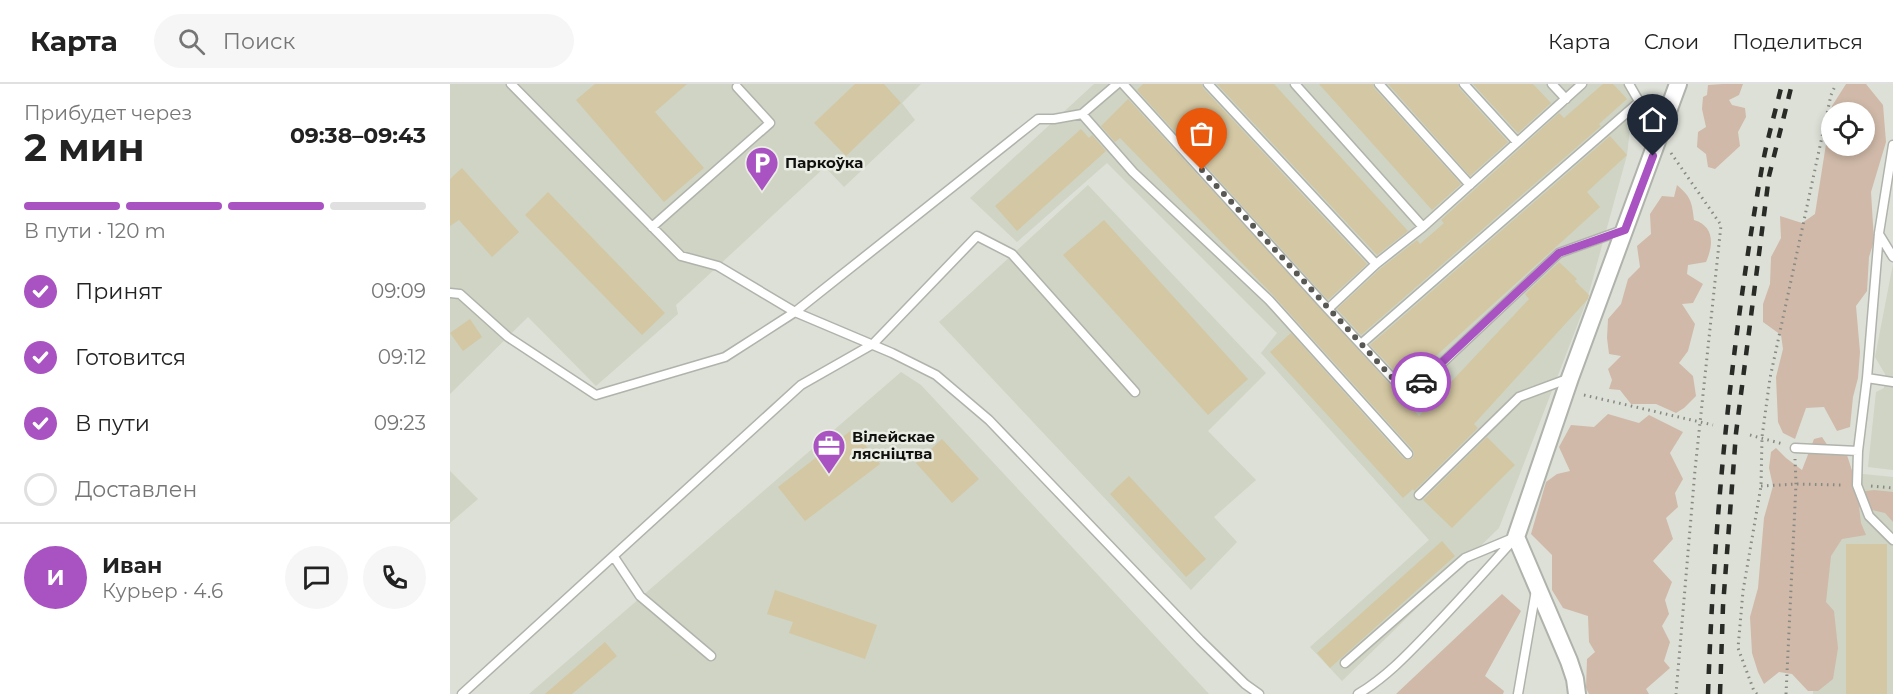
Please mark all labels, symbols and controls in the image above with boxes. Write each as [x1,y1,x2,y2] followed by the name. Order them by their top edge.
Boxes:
[154,14,574,68] search box
[30,24,118,58] text: Карта
[175,25,208,58] icon: search
[223,28,295,55] text: Поиск
[1548,29,1611,54] text: Карта
[1644,29,1699,54] text: Слои
[1732,29,1863,54] text: Поделиться
[1627,94,1678,156] pin
[24,101,192,125] text: Прибудет через
[1821,102,1875,156] map controls
[1821,102,1875,156] button: locate
[1636,103,1669,136] icon: home
[1176,108,1227,170] pin
[1185,117,1218,150] icon: bag
[290,122,426,149] text: 09:38–09:43
[24,123,145,171] text: 2 мин
[744,145,780,192] parking icon: Паркоўка
[785,153,863,172] place label: Паркоўка
[24,219,166,243] text: В пути · 120 m
[24,275,57,308] icon: check
[75,278,162,305] text: Принят
[371,279,426,303] text: 09:09
[24,341,57,374] icon: check
[75,344,186,371] text: Готовится
[378,345,426,369] text: 09:12
[1391,352,1451,412] courier
[1405,366,1438,399] icon: car
[24,407,57,440] icon: check
[75,410,150,437] text: В пути
[374,411,426,435] text: 09:23
[852,427,935,463] place label: Вілейскае лясніцтва
[811,428,847,475] office icon: Вілейскае лясніцтва
[75,476,197,503] text: Доставлен
[285,546,348,609] button: chat
[363,546,426,609] button: phone
[102,552,162,579] text: Иван
[46,564,65,591] text: И
[102,579,223,603] text: Курьер · 4.6

